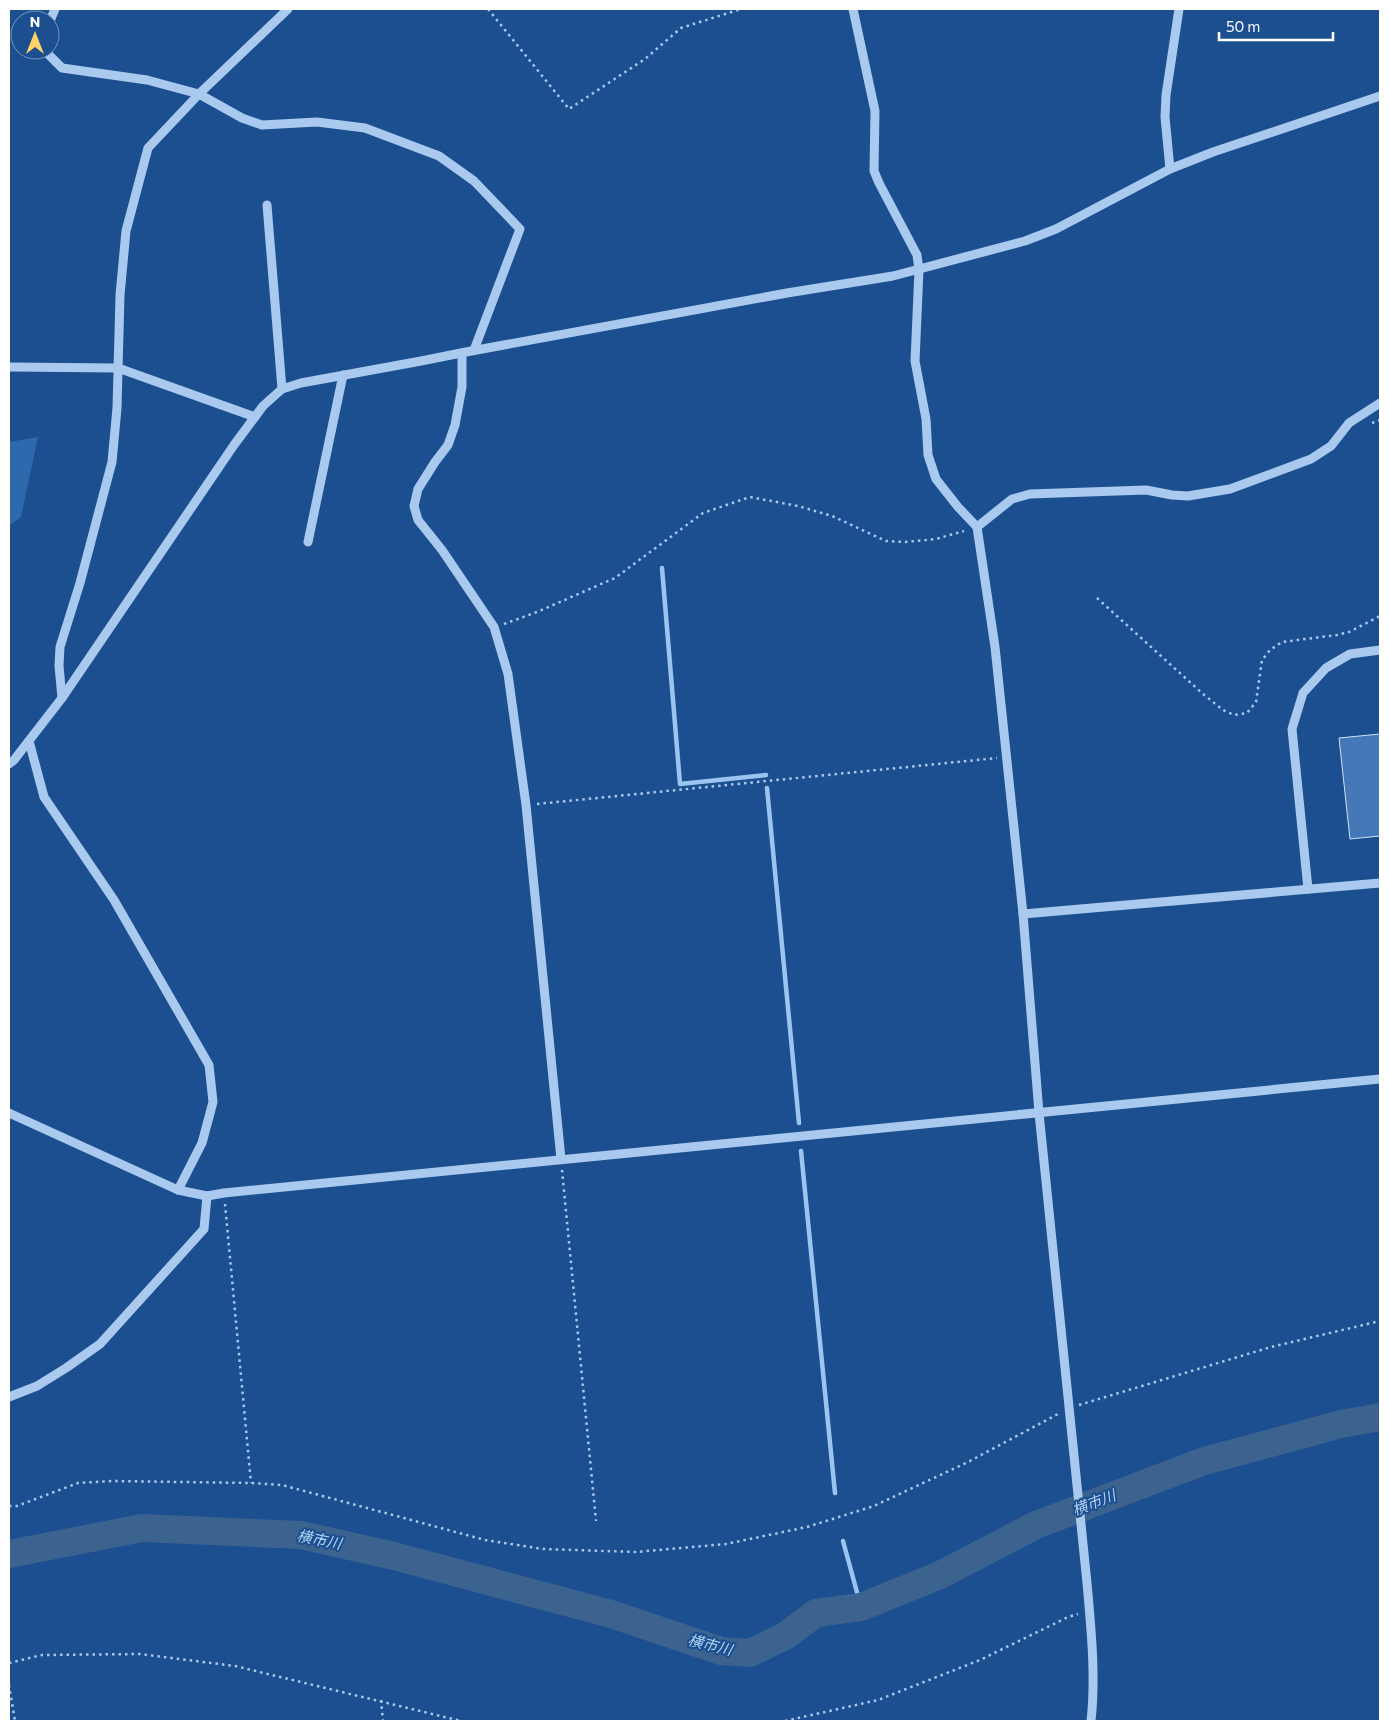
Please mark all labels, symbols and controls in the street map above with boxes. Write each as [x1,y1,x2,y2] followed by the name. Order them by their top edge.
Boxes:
[10,10,60,60] north arrow
[1219,10,1333,42] scale bar
[30,13,40,30] text: N
[1226,17,1260,35] text: 50 m
[1069,1485,1120,1519] water label: 横市川
[295,1526,345,1553] water label: 横市川
[686,1630,736,1659] water label: 横市川

